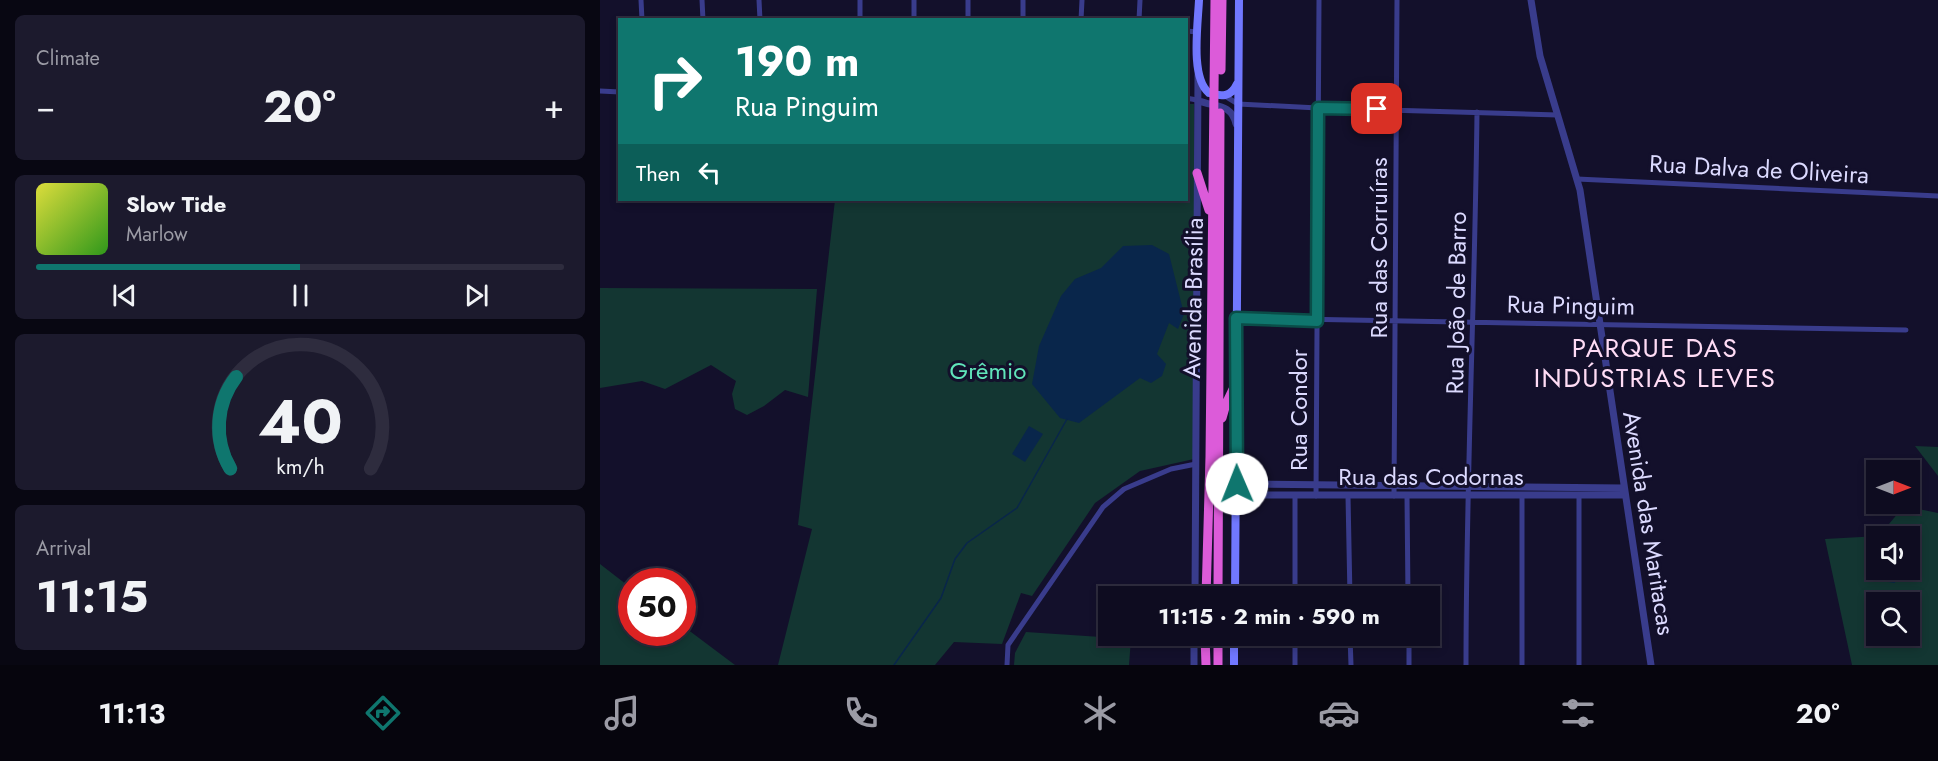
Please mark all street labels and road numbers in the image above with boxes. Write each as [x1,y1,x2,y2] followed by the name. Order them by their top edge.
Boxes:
[1648,146,1870,192] street label: Rua Dalva de Oliveira
[1361,157,1396,339] street label: Rua das Corruíras
[1437,211,1475,395] street label: Rua João de Barro
[1174,217,1212,379] street label: Avenida Brasília
[1507,286,1635,324] street label: Rua Pinguim
[1281,348,1316,471] street label: Rua Condor
[1614,409,1684,637] street label: Avenida das Maritacas
[1338,459,1524,494] street label: Rua das Codornas

